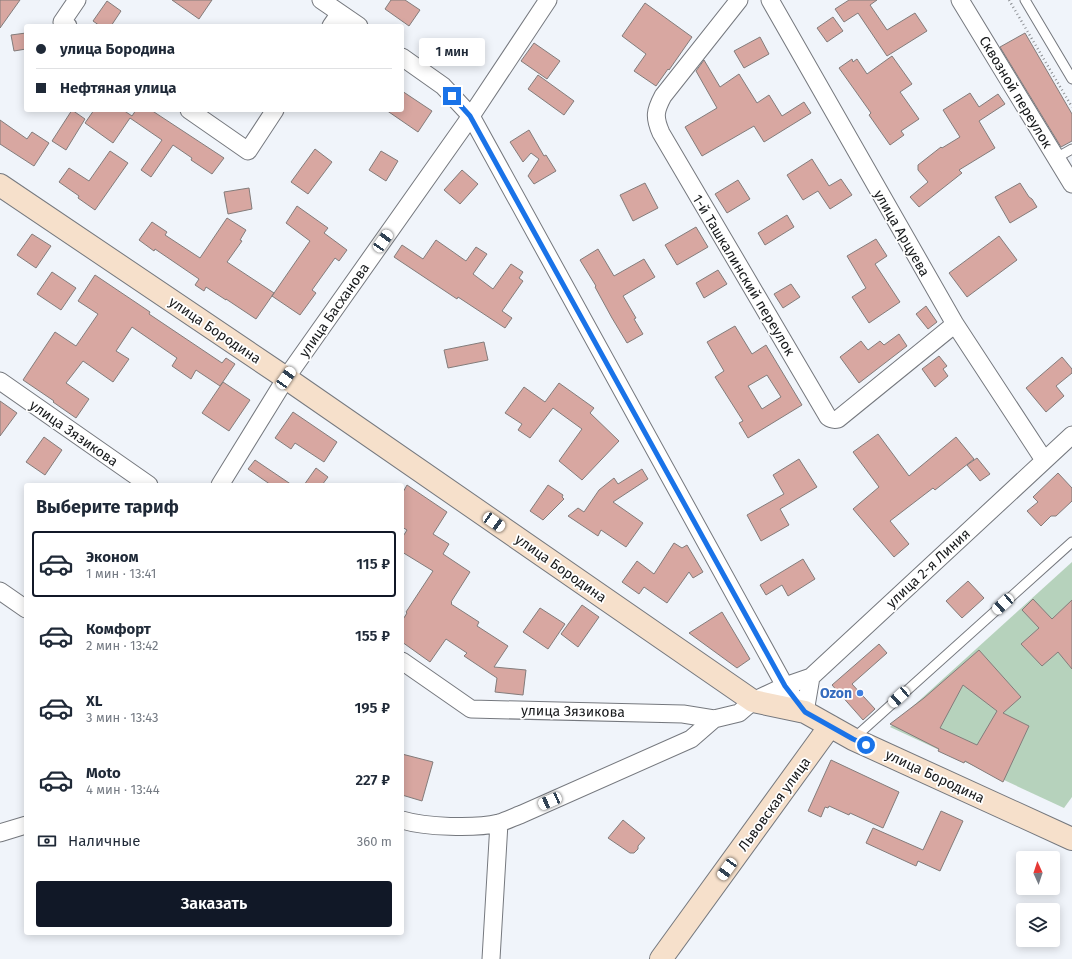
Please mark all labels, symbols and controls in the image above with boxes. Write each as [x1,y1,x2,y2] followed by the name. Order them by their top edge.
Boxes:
[975,33,1056,152] street label: Сквозной переулок
[419,38,485,66] callout: 1 мин
[60,40,175,58] text: улица Бородина
[435,44,469,59] text: 1 мин
[60,79,177,97] text: Нефтяная улица
[443,87,461,105] route end
[870,187,933,279] street label: улица Арцуева
[689,192,799,360] street label: 1-й Ташкалинский переулок
[371,228,395,254] car
[296,260,373,361] street label: улица Басханова
[165,293,264,368] street label: улица Бородина
[274,365,298,391] car
[26,397,121,470] street label: улица Зязикова
[36,496,179,518] text: Выберите тариф
[481,510,507,534] car
[883,525,974,612] street label: улица 2-я Линия
[512,531,610,606] street label: улица Бородина
[38,546,74,582] icon: car
[86,548,139,566] text: Эконом
[356,555,390,573] text: 115 ₽
[86,566,156,581] text: 1 мин · 13:41
[990,592,1016,616] car
[38,618,74,654] icon: car
[86,620,151,638] text: Комфорт
[355,627,390,645] text: 155 ₽
[86,638,158,653] text: 2 мин · 13:42
[820,685,852,702] place label: Ozon
[886,685,912,709] car
[855,688,865,698] marker: Ozon
[38,690,74,726] icon: car
[86,692,102,710] text: XL
[355,699,390,717] text: 195 ₽
[521,702,625,721] street label: улица Зязикова
[86,710,159,725] text: 3 мин · 13:43
[857,736,875,754] route start
[882,746,987,807] street label: улица Бородина
[735,754,814,855] street label: Львовская улица
[38,762,74,798] icon: car
[86,764,121,782] text: Moto
[355,771,390,789] text: 227 ₽
[86,782,160,797] text: 4 мин · 13:44
[537,791,563,811] car
[36,830,58,852] icon: cash
[68,832,140,850] text: Наличные
[357,834,392,849] text: 360 m
[1016,851,1060,895] north arrow
[1016,851,1060,947] map controls
[715,856,739,882] car
[36,881,392,927] button: Заказать
[1016,903,1060,947] button: layers

